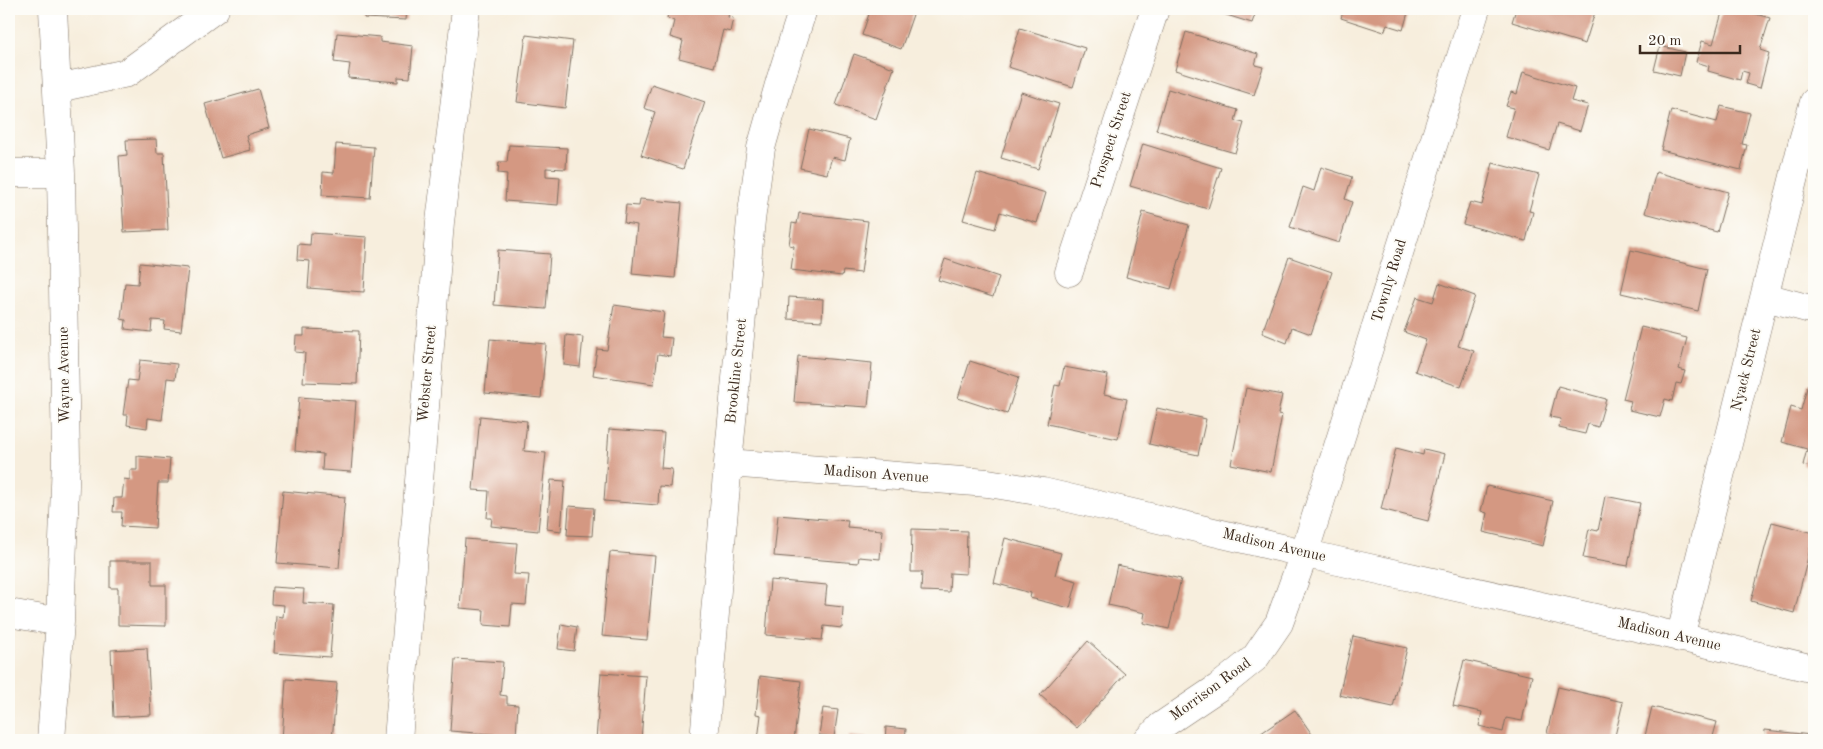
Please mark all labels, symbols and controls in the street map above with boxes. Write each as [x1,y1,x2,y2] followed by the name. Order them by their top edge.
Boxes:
[1640,22,1740,54] scale bar
[1648,34,1682,49] text: 20 m
[1089,90,1135,190] street label: Prospect Street
[1370,237,1410,324] street label: Townly Road
[724,317,750,425] street label: Brookline Street
[416,325,440,423] street label: Webster Street
[57,326,73,424] street label: Wayne Avenue
[1729,327,1765,413] street label: Nyack Street
[823,464,929,486] street label: Madison Avenue
[1221,527,1327,565] street label: Madison Avenue
[1616,616,1722,654] street label: Madison Avenue
[1168,656,1254,724] street label: Morrison Road

